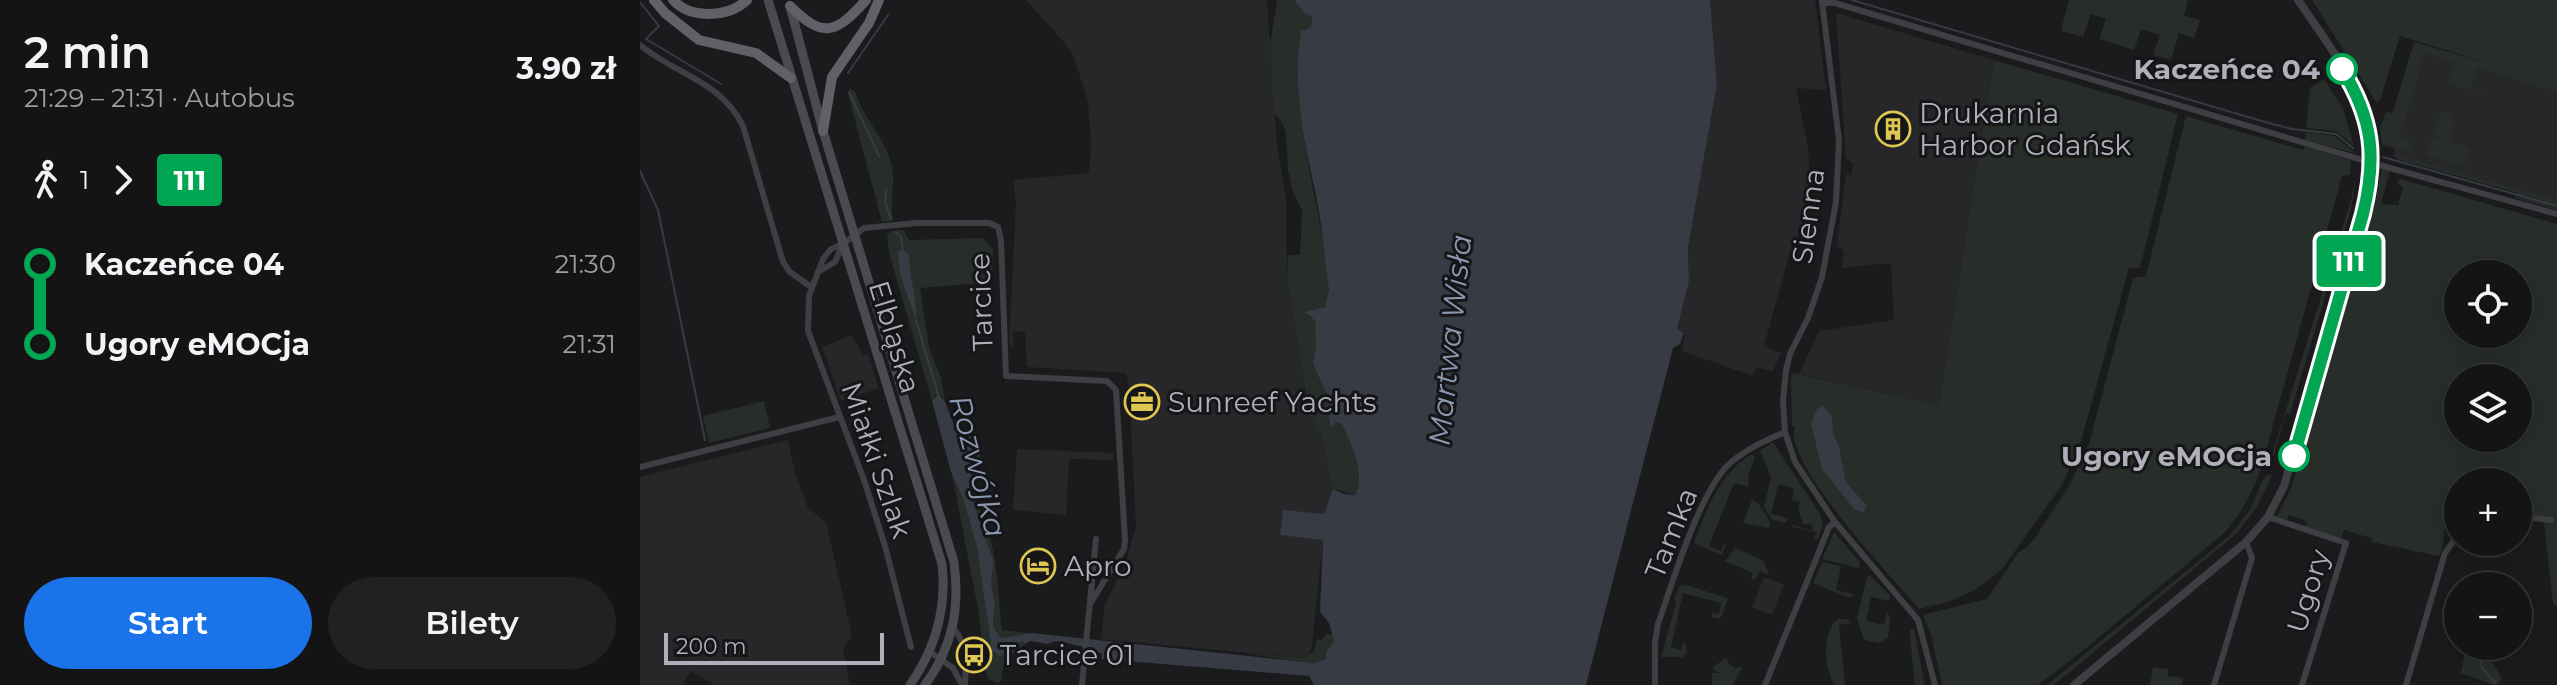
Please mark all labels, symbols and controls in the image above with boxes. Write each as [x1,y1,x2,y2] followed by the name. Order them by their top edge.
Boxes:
[24,25,151,79] text: 2 min
[516,50,616,87] text: 3.90 zł
[2133,52,2321,86] place label: Kaczeńce 04
[2327,54,2357,84] marker: Kaczeńce 04
[24,82,295,114] text: 21:29 – 21:31 · Autobus
[1919,96,2131,162] place label: Drukarnia Harbor Gdańsk
[1874,110,1912,148] building icon: Drukarnia Harbor Gdańsk
[24,158,68,202] icon: walk
[101,158,145,202] icon: forward
[173,163,206,197] text: 111
[80,164,89,196] text: 1
[1784,166,1832,266] street label: Sienna
[1421,233,1479,447] water label: Martwa Wisła
[2303,235,2395,287] line badge: 111
[2333,244,2365,278] text: 111
[84,246,284,283] text: Kaczeńce 04
[554,248,616,280] text: 21:30
[962,252,1000,352] street label: Tarcice
[2444,260,2532,660] map controls
[2444,260,2532,348] button: locate
[862,277,928,397] street label: Elbląska
[84,326,310,363] text: Ugory eMOCja
[562,328,616,360] text: 21:31
[2444,364,2532,452] button: layers
[834,378,920,543] street label: Miałki Szlak
[1123,383,1161,421] office icon: Sunreef Yachts
[1168,385,1376,419] place label: Sunreef Yachts
[941,391,1015,541] water label: Rozwójka
[2061,439,2272,473] place label: Ugory eMOCja
[2279,441,2309,471] marker: Ugory eMOCja
[2444,468,2532,556] button: +
[1638,483,1704,583] street label: Tamka
[2279,545,2337,637] street label: Ugory
[1019,547,1057,585] hotel icon: Apro
[1064,549,1132,583] place label: Apro
[2444,572,2532,660] button: −
[24,577,312,669] button: Start
[328,577,616,669] button: Bilety
[664,629,884,665] scale bar
[676,633,747,660] text: 200 m
[955,636,993,674] bus stop icon: Tarcice 01
[1000,638,1134,672] place label: Tarcice 01

